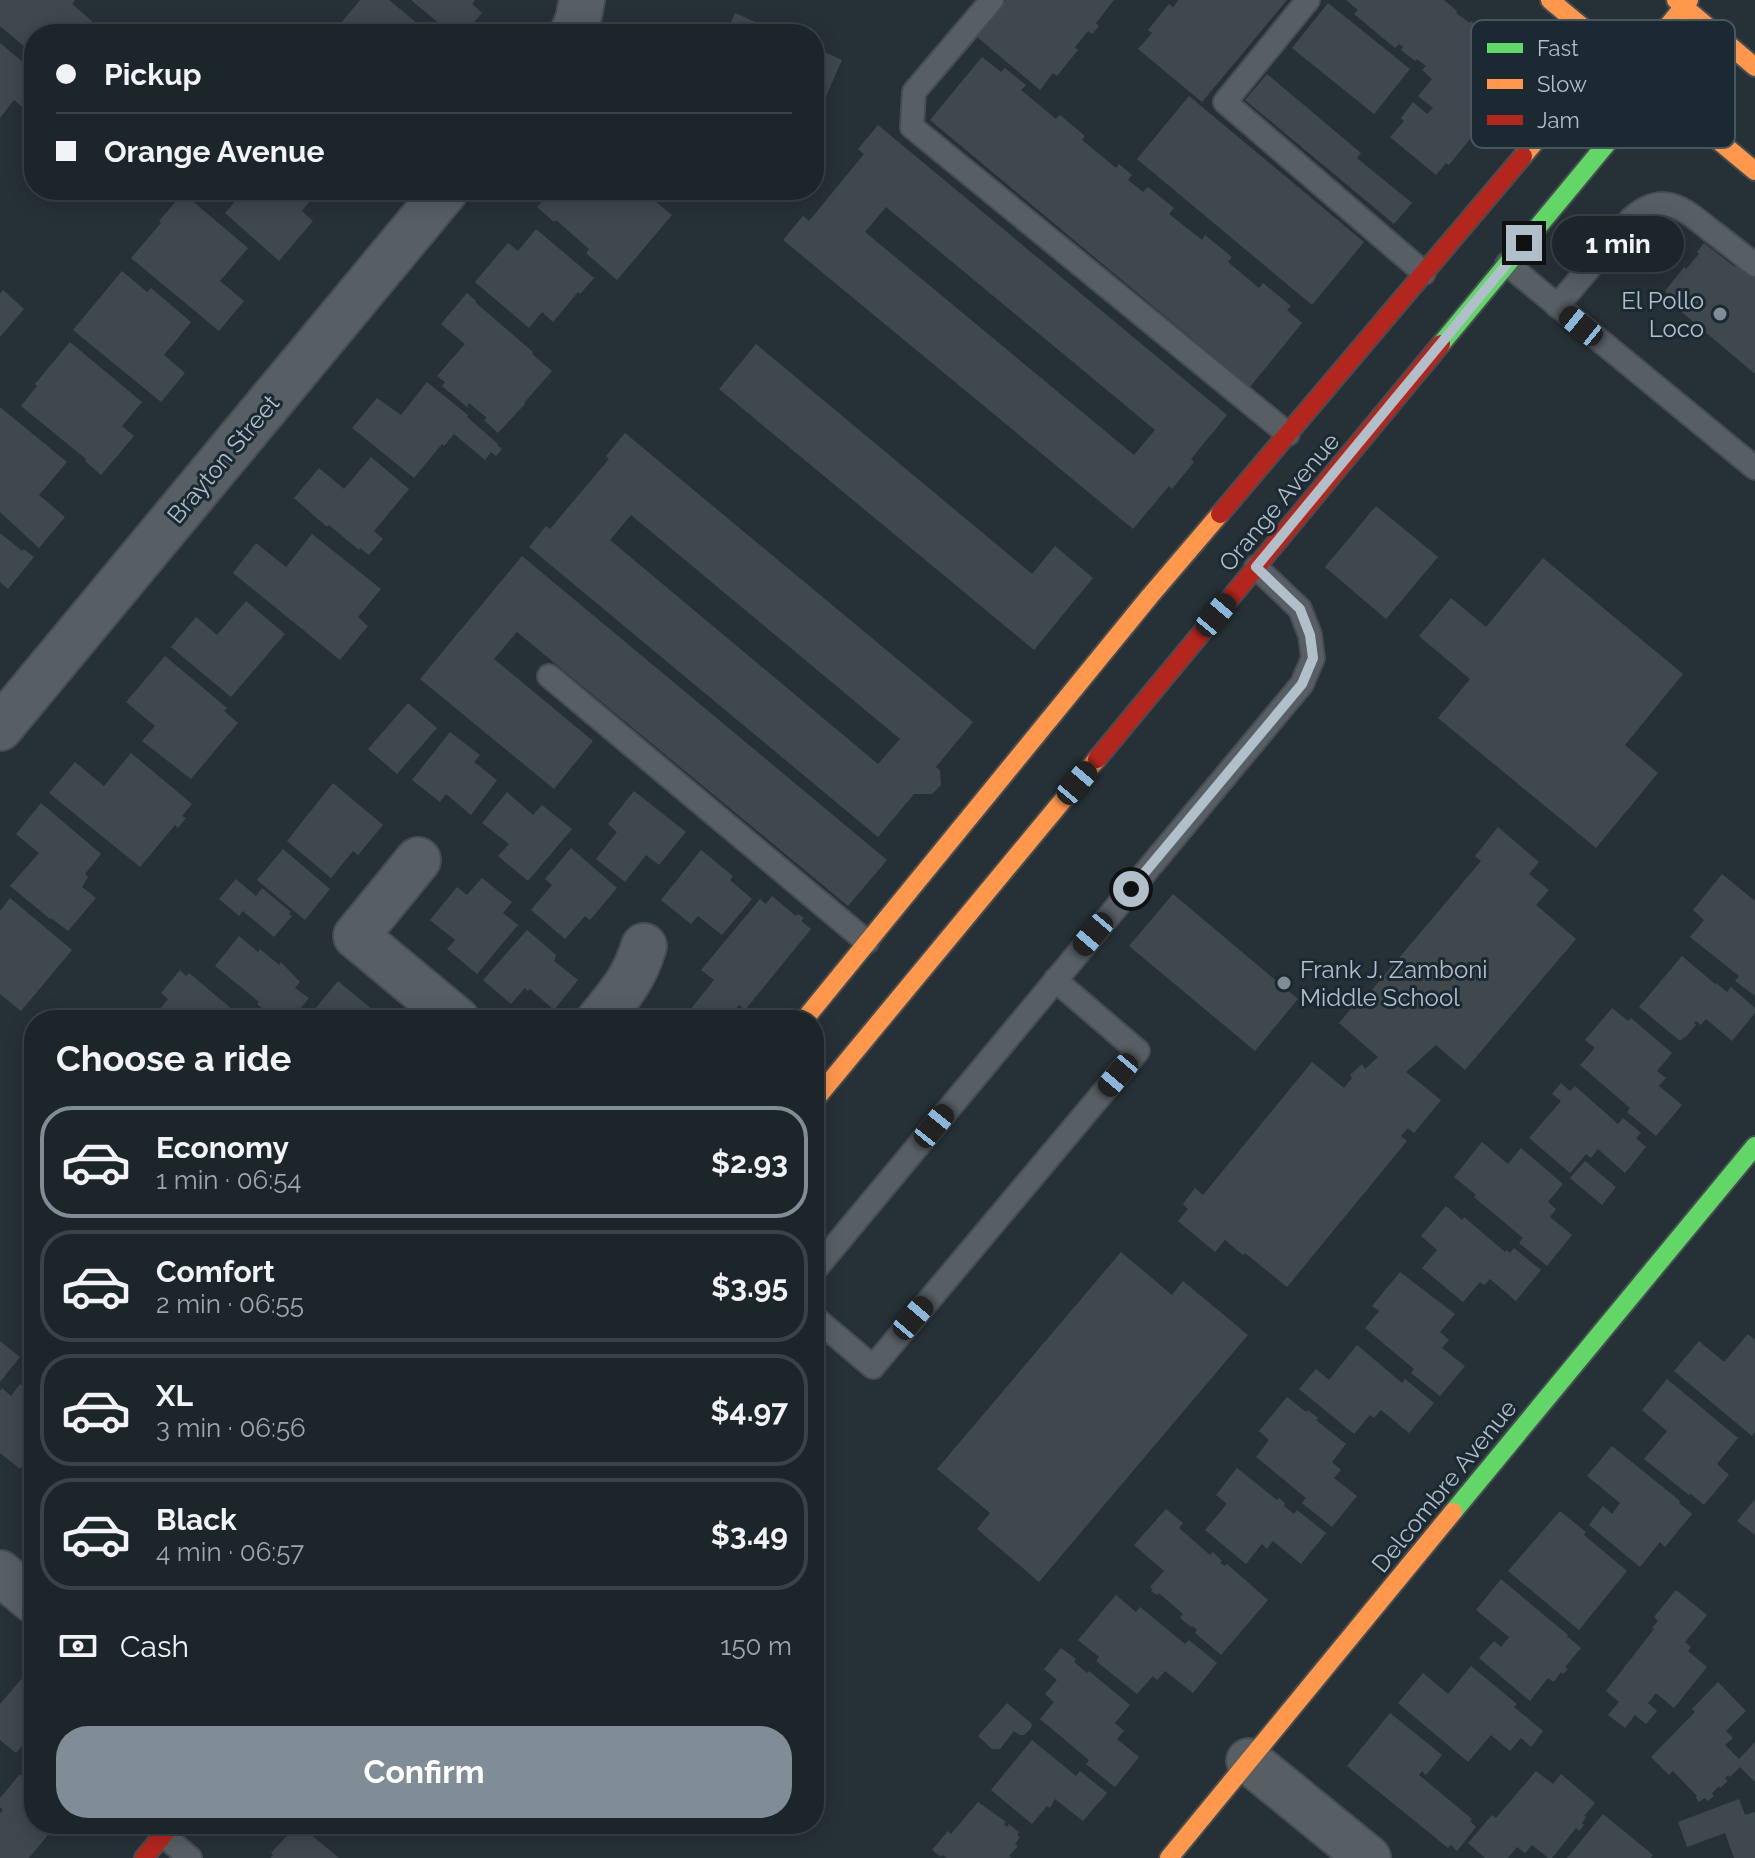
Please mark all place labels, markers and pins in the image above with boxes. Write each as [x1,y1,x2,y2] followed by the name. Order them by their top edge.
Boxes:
[1621,286,1704,343] place label: El Pollo Loco
[1711,305,1729,323] marker: El Pollo Loco
[1300,955,1487,1012] place label: Frank J. Zamboni Middle School
[1275,974,1293,992] marker: Frank J. Zamboni Middle School

